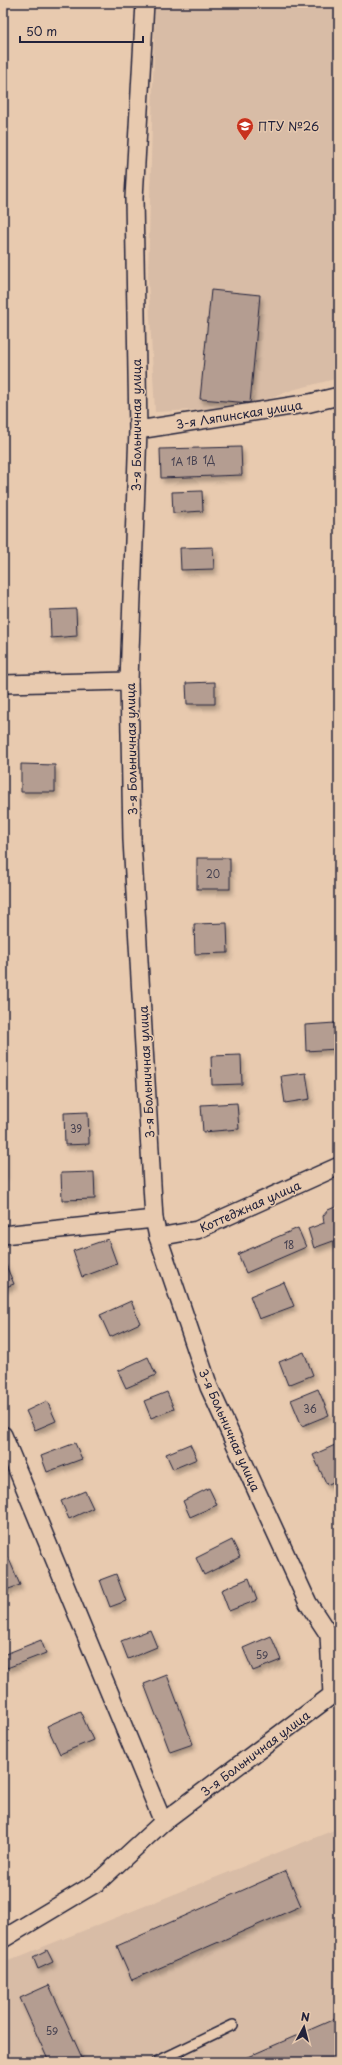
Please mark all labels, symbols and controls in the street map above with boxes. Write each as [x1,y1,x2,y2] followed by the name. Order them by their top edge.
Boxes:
[20,18,143,44] scale bar
[26,22,57,40] text: 50 m
[235,116,255,141] school or university icon: ПТУ №26
[258,117,319,135] place label: ПТУ №26
[127,358,145,491] street label: 3-я Больничная улица
[175,395,304,433] street label: 3-я Ляпинская улица
[203,452,215,467] house number: 1Д
[186,453,198,468] house number: 1В
[171,454,183,469] house number: 1А
[121,682,141,815] street label: 3-я Больничная улица
[206,866,220,881] house number: 20
[134,1005,158,1139] street label: 3-я Больничная улица
[70,1121,82,1136] house number: 39
[197,1175,304,1236] street label: Коттеджная улица
[284,1237,294,1252] house number: 18
[195,1366,265,1495] street label: 3-я Больничная улица
[303,1401,317,1416] house number: 36
[256,1647,268,1662] house number: 59
[197,1706,314,1800] street label: 3-я Больничная улица
[284,2007,324,2047] north arrow
[300,2008,311,2026] text: N
[46,2023,58,2038] house number: 59

